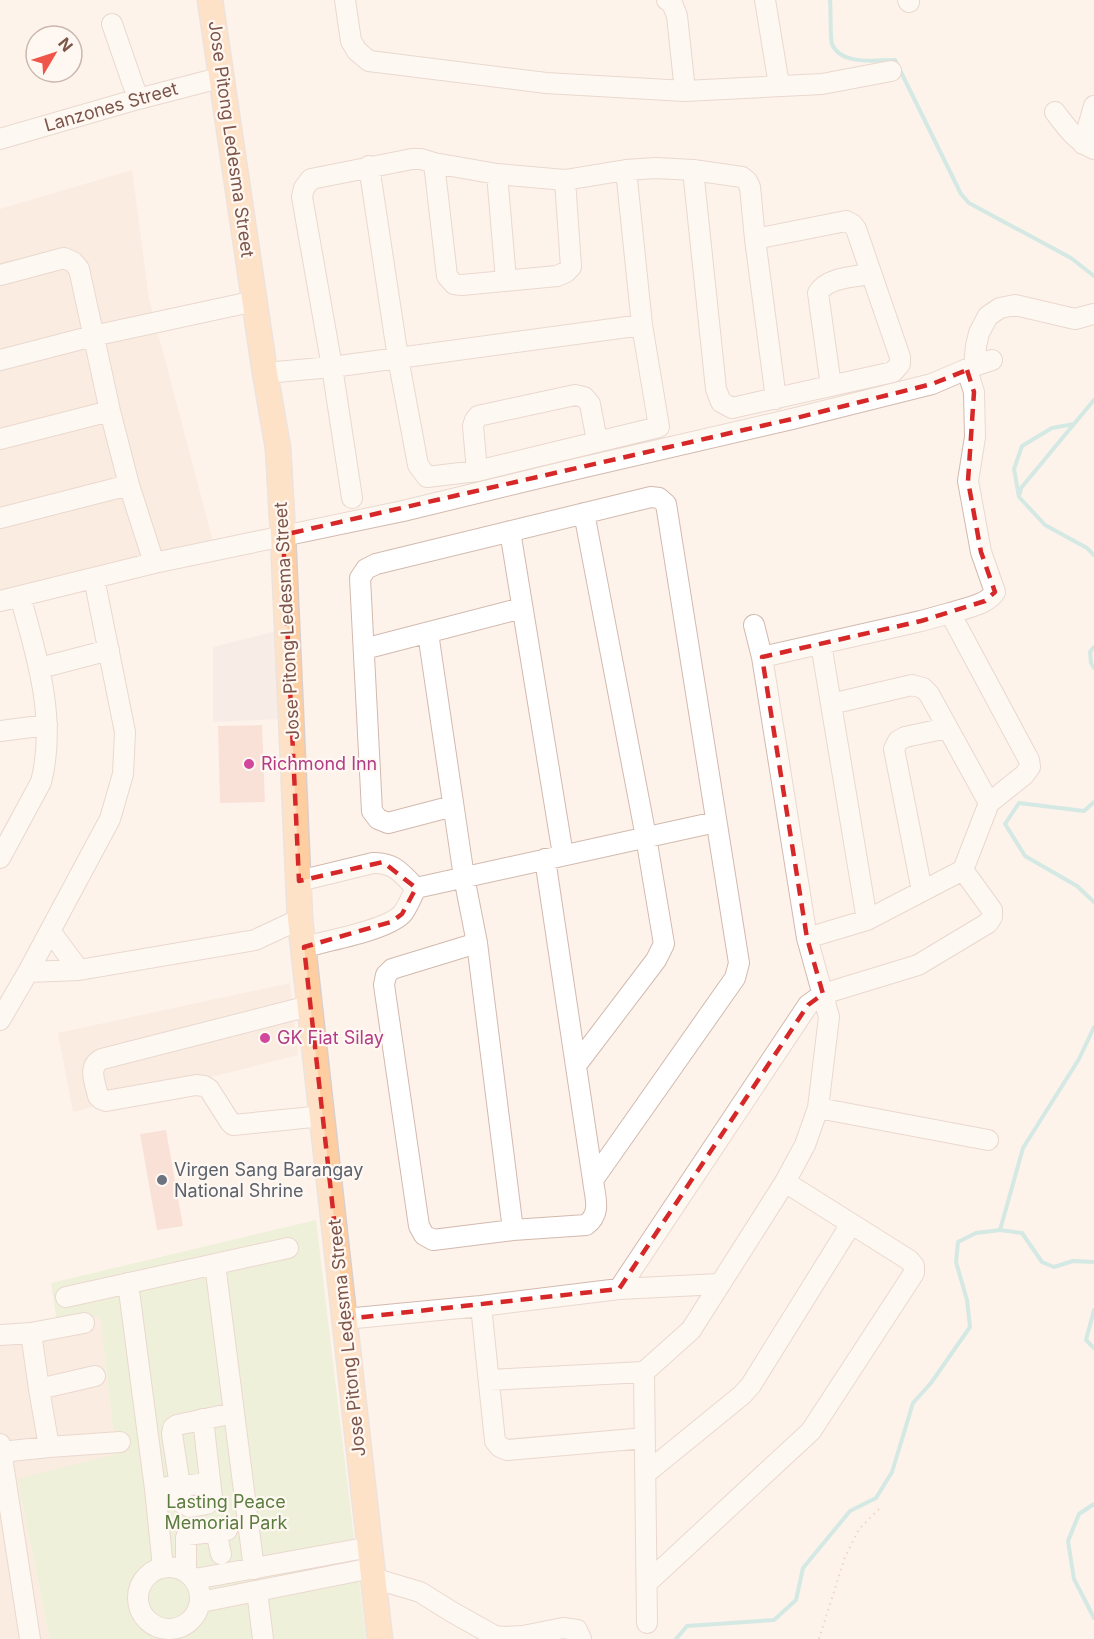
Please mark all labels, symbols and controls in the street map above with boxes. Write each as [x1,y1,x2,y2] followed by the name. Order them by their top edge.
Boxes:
[204,19,259,259] street label: Jose Pitong Ledesma Street
[24,24,84,84] north arrow
[54,34,77,56] text: N
[42,77,180,136] street label: Lanzones Street
[270,501,303,741] street label: Jose Pitong Ledesma Street
[261,753,377,774] place label: Richmond Inn
[242,757,256,771] marker: Richmond Inn
[277,1027,384,1048] place label: GK Fiat Silay
[258,1031,272,1045] marker: GK Fiat Silay
[174,1159,363,1201] place label: Virgen Sang Barangay National Shrine
[155,1173,169,1187] marker: Virgen Sang Barangay National Shrine
[324,1218,369,1458] street label: Jose Pitong Ledesma Street
[165,1491,288,1533] park label: Lasting Peace Memorial Park

